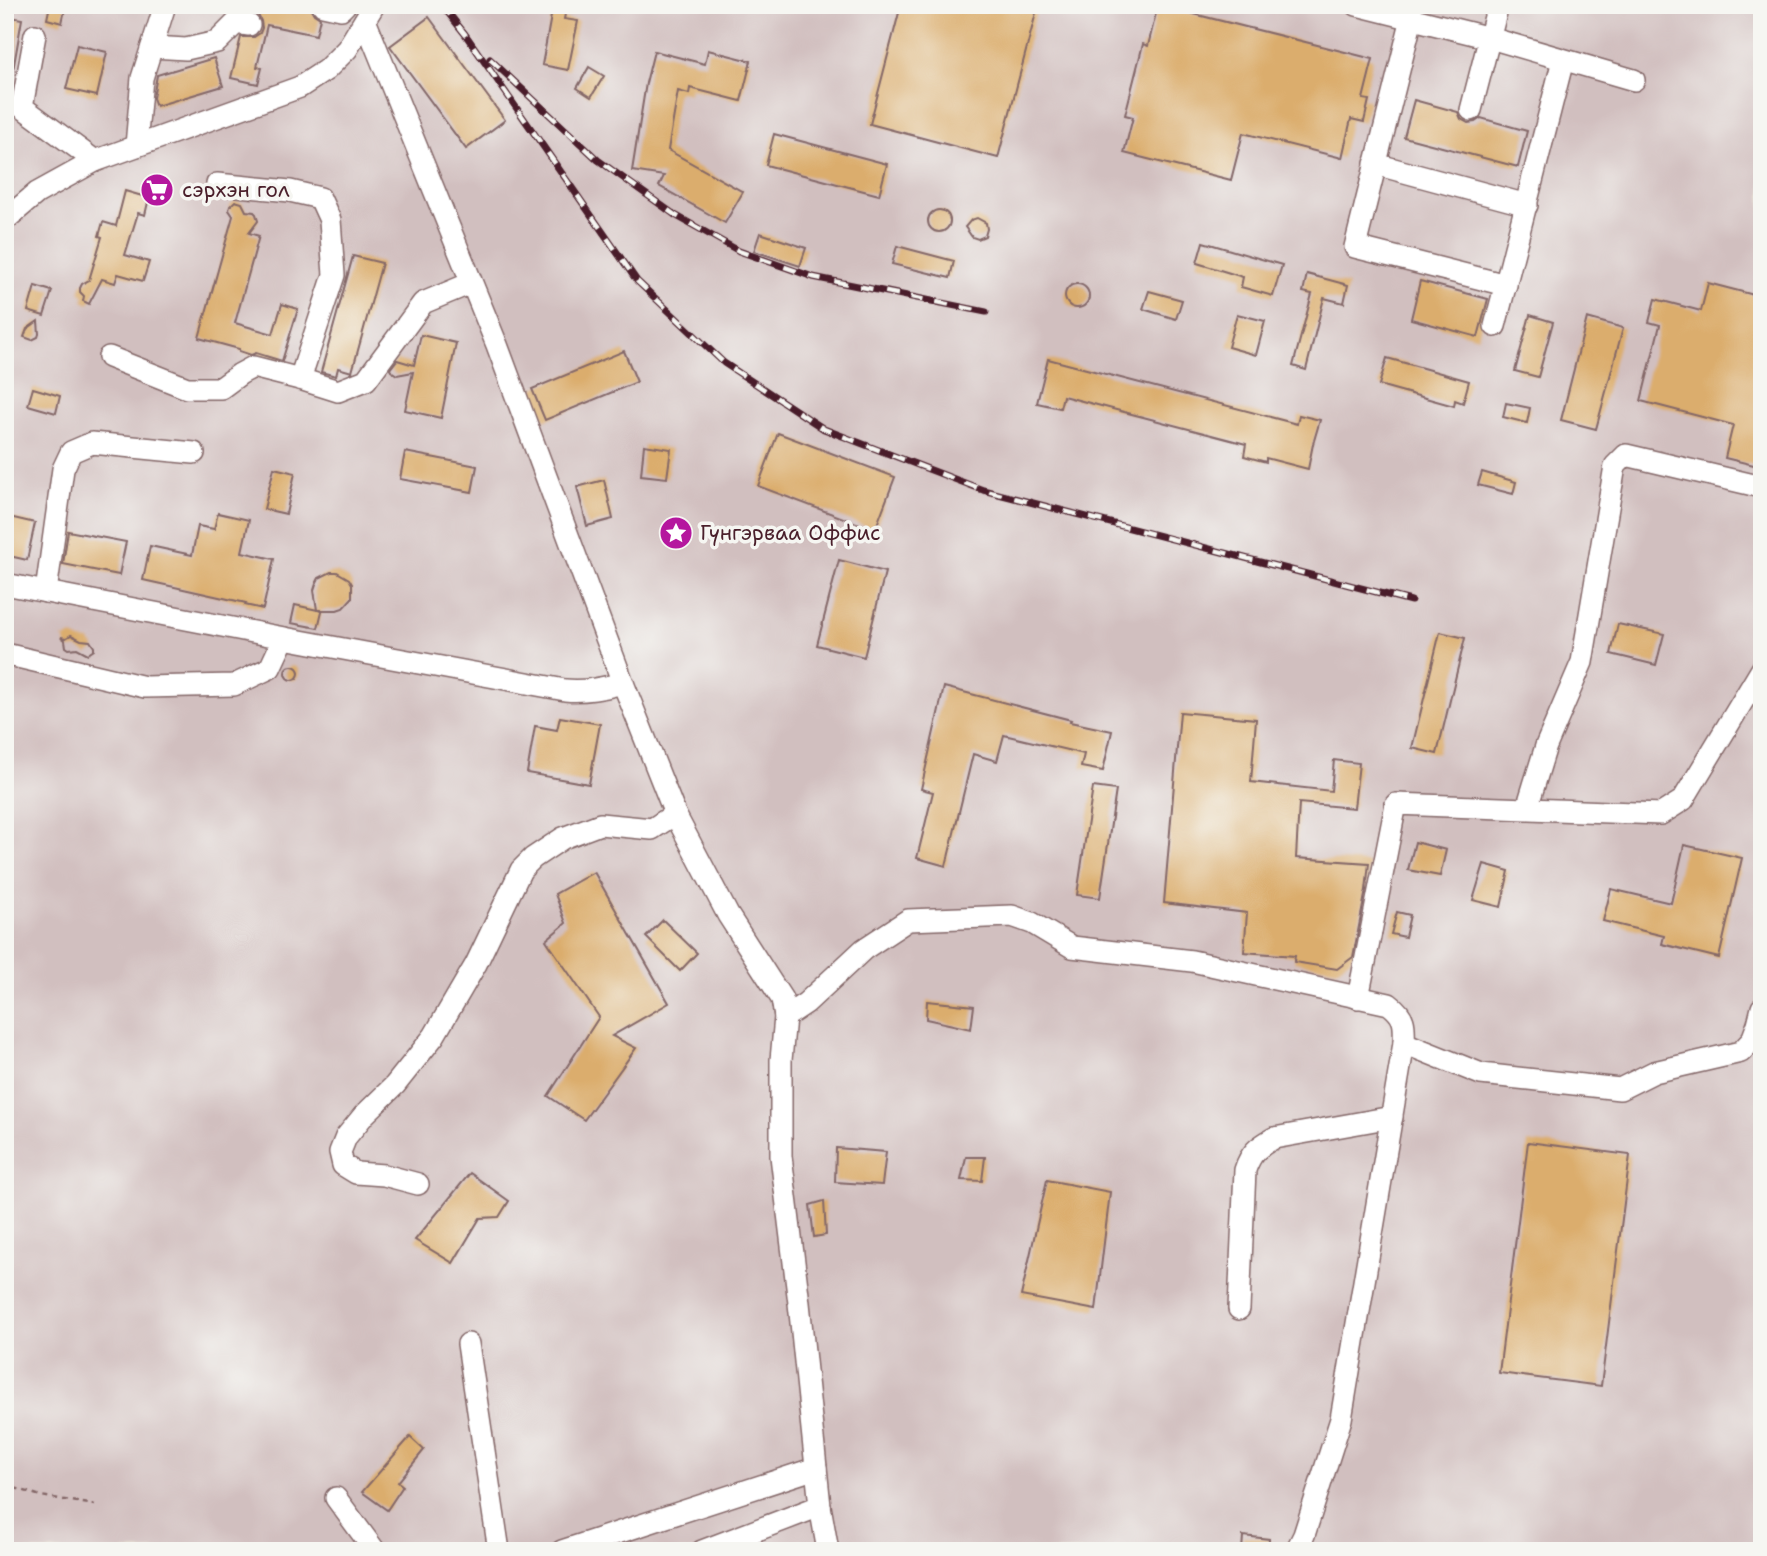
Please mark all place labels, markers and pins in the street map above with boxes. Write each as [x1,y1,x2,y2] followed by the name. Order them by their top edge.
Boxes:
[138,171,176,209] supermarket icon: сэрхэн гол
[182,176,290,204] place label: сэрхэн гол
[657,514,695,552] place icon: Гүнгэрваа Оффис
[700,519,881,547] place label: Гүнгэрваа Оффис

